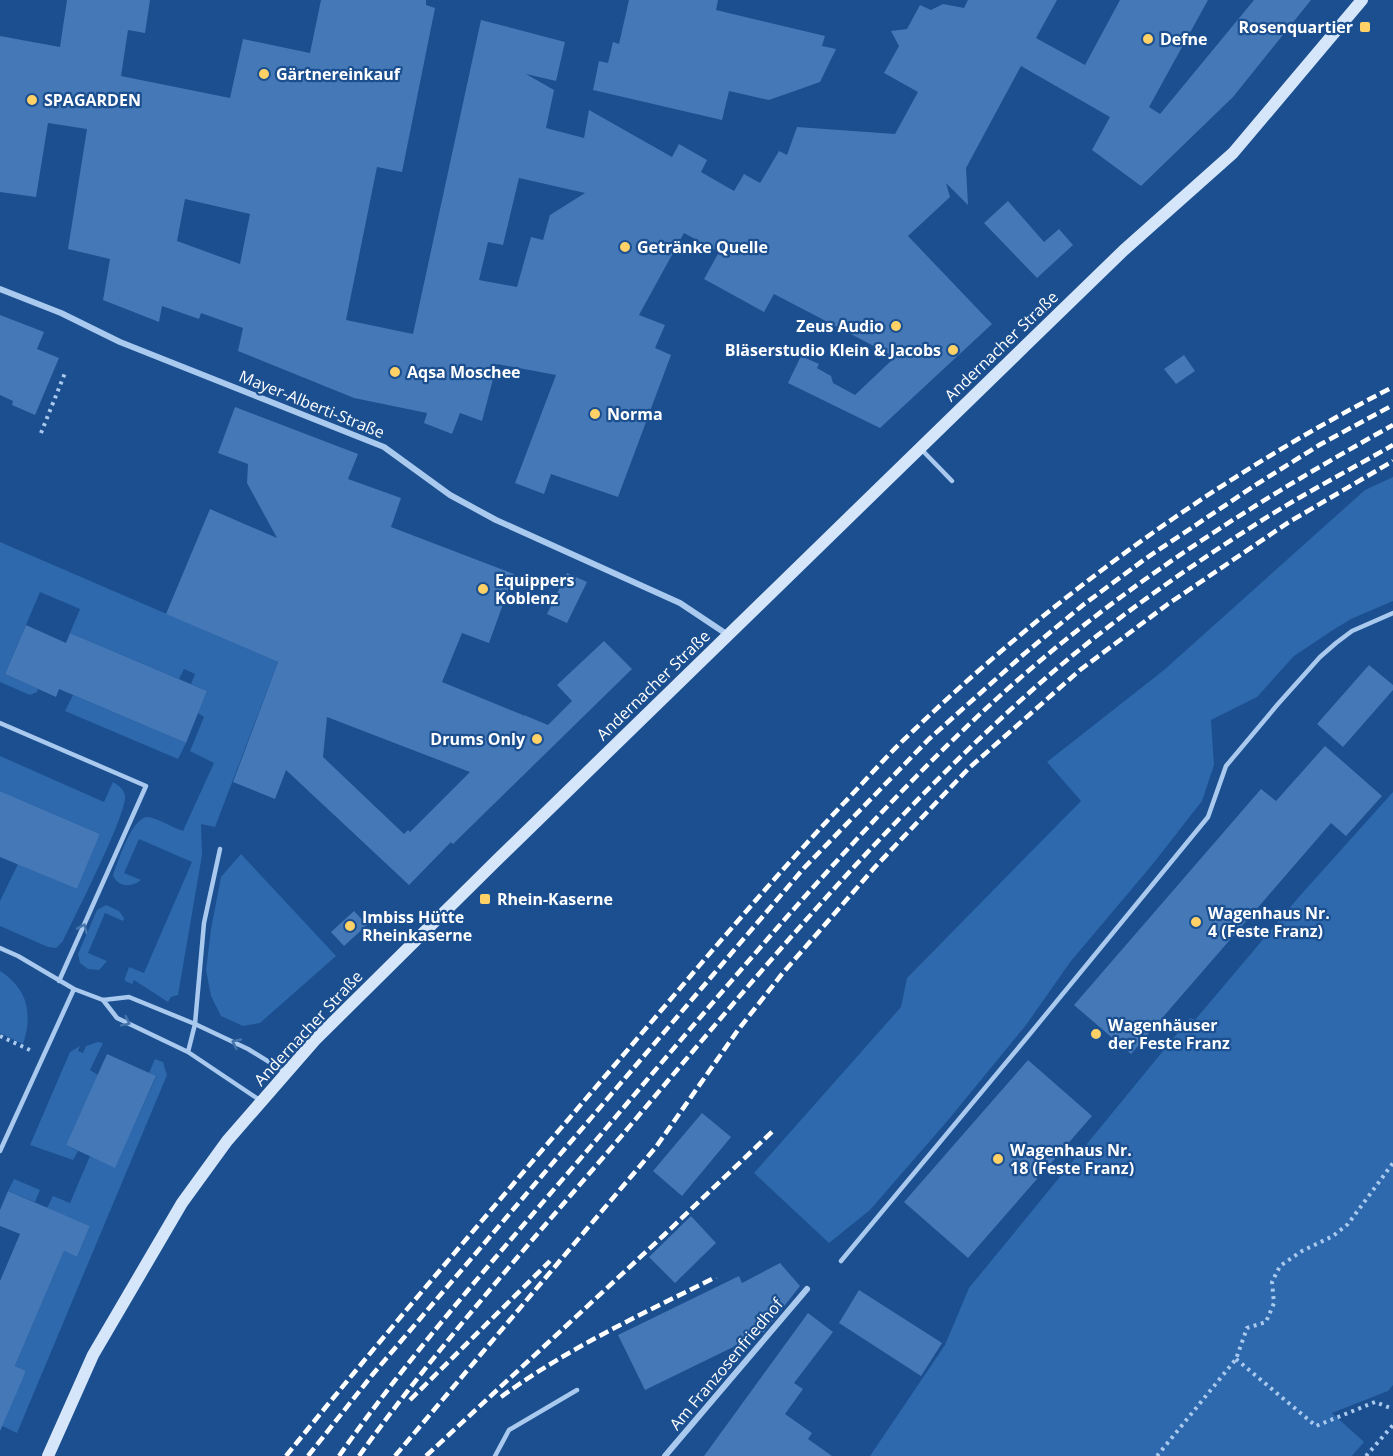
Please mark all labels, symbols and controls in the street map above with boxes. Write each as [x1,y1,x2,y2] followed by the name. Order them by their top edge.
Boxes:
[1238,16,1353,38] place label: Rosenquartier
[1358,20,1372,34] marker: Rosenquartier
[1160,28,1207,50] place label: Defne
[1141,32,1155,46] marker: Defne
[276,63,401,85] place label: Gärtnereinkauf
[257,67,271,81] marker: Gärtnereinkauf
[44,89,141,111] place label: SPAGARDEN
[25,93,39,107] marker: SPAGARDEN
[637,236,768,258] place label: Getränke Quelle
[618,240,632,254] marker: Getränke Quelle
[939,286,1063,406] street label: Andernacher Straße
[796,315,884,337] place label: Zeus Audio
[889,319,903,333] marker: Zeus Audio
[725,339,941,361] place label: Bläserstudio Klein & Jacobs
[946,343,960,357] marker: Bläserstudio Klein & Jacobs
[407,361,521,383] place label: Aqsa Moschee
[236,365,388,443] street label: Mayer-Alberti-Straße
[388,365,402,379] marker: Aqsa Moschee
[607,403,663,425] place label: Norma
[588,407,602,421] marker: Norma
[495,569,574,609] place label: Equippers Koblenz
[476,582,490,596] marker: Equippers Koblenz
[591,625,715,745] street label: Andernacher Straße
[430,728,526,750] place label: Drums Only
[530,732,544,746] marker: Drums Only
[497,888,613,910] place label: Rhein-Kaserne
[478,892,492,906] marker: Rhein-Kaserne
[1208,902,1330,942] place label: Wagenhaus Nr. 4 (Feste Franz)
[362,906,472,946] place label: Imbiss Hütte Rheinkaserne
[1189,915,1203,929] marker: Wagenhaus Nr. 4 (Feste Franz)
[343,919,357,933] marker: Imbiss Hütte Rheinkaserne
[76,923,88,934] one-way arrow
[249,966,367,1090] street label: Andernacher Straße
[1108,1014,1230,1054] place label: Wagenhäuser der Feste Franz
[119,1015,130,1027] one-way arrow
[1089,1027,1103,1041] marker: Wagenhäuser der Feste Franz
[231,1039,242,1051] one-way arrow
[1010,1139,1134,1179] place label: Wagenhaus Nr. 18 (Feste Franz)
[991,1152,1005,1166] marker: Wagenhaus Nr. 18 (Feste Franz)
[664,1292,789,1435] street label: Am Franzosenfriedhof

